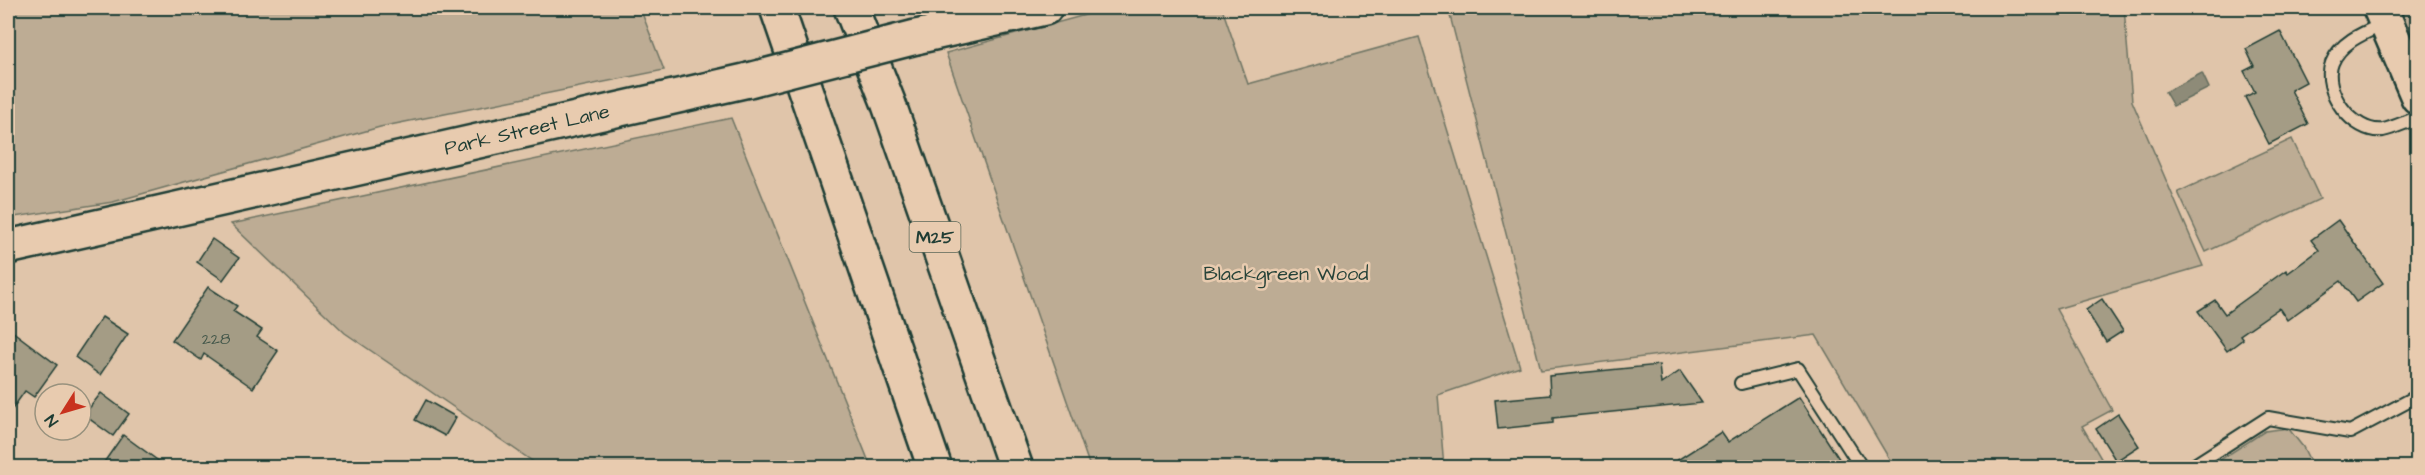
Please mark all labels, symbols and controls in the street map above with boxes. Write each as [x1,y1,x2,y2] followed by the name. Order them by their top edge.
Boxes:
[442,97,613,163] street label: Park Street Lane
[910,222,960,252] road number: M25
[1203,260,1369,289] park label: Blackgreen Wood
[202,328,230,350] house number: 228
[33,382,93,442] north arrow
[40,410,64,431] text: N

